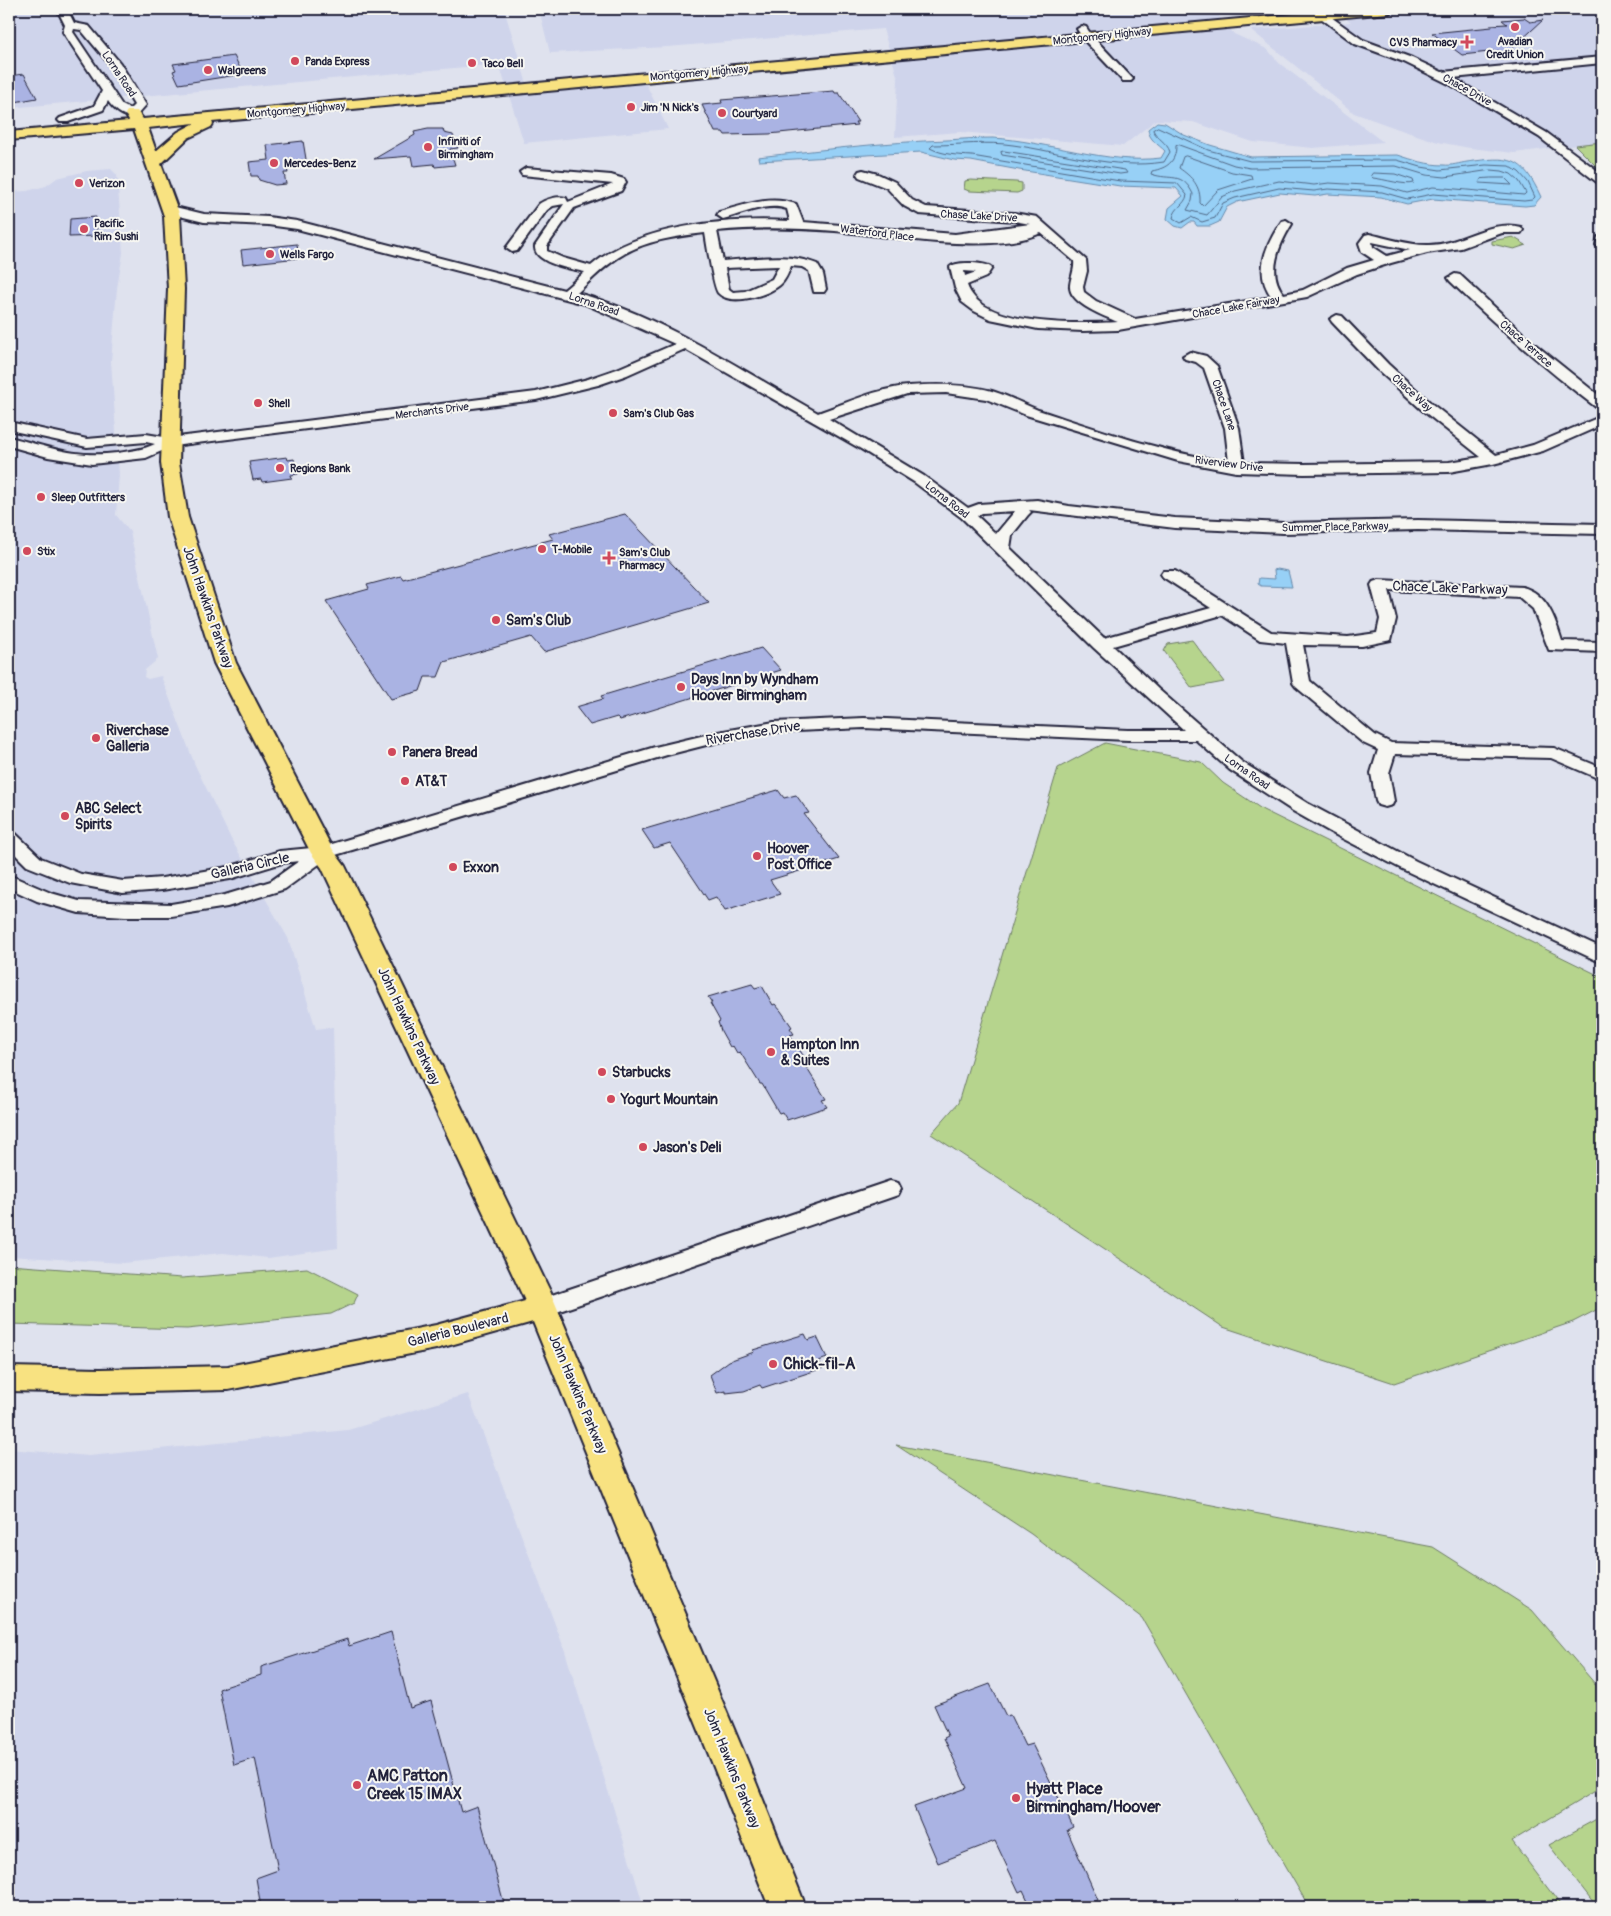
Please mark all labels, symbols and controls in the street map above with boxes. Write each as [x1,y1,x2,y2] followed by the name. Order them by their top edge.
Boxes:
[1509,21,1521,33] marker: Avadian Credit Union
[1052,24,1152,48] street label: Montgomery Highway
[1486,35,1544,61] place label: Avadian Credit Union
[1389,36,1457,49] place label: CVS Pharmacy
[1461,36,1473,48] marker: CVS Pharmacy
[99,49,139,99] street label: Lorna Road
[289,55,301,67] marker: Panda Express
[305,55,369,68] place label: Panda Express
[466,57,478,69] marker: Taco Bell
[481,57,524,70] place label: Taco Bell
[649,62,749,84] street label: Montgomery Highway
[202,64,214,76] marker: Walgreens
[218,64,266,77] place label: Walgreens
[1440,71,1494,109] street label: Chace Drive
[246,99,346,121] street label: Montgomery Highway
[625,101,637,113] marker: Jim 'N Nick's
[641,101,699,114] place label: Jim 'N Nick's
[716,107,728,119] marker: Courtyard
[732,107,778,120] place label: Courtyard
[438,135,494,161] place label: Infiniti of Birmingham
[422,141,434,153] marker: Infiniti of Birmingham
[268,157,280,169] marker: Mercedes-Benz
[284,157,356,170] place label: Mercedes-Benz
[73,177,85,189] marker: Verizon
[89,177,125,190] place label: Verizon
[940,207,1018,225] street label: Chase Lake Drive
[94,217,138,243] place label: Pacific Rim Sushi
[839,222,915,244] street label: Waterford Place
[78,223,90,235] marker: Pacific Rim Sushi
[264,248,276,260] marker: Wells Fargo
[280,248,334,261] place label: Wells Fargo
[567,289,621,319] street label: Lorna Road
[1191,293,1281,321] street label: Chace Lake Fairway
[1497,318,1555,371] street label: Chace Terrace
[1389,372,1435,415] street label: Chace Way
[1209,378,1239,433] street label: Chace Lane
[252,397,264,409] marker: Shell
[268,397,291,410] place label: Shell
[394,400,470,422] street label: Merchants Drive
[607,407,619,419] marker: Sam's Club Gas
[623,407,694,420] place label: Sam's Club Gas
[1194,453,1264,475] street label: Riverview Drive
[274,462,286,474] marker: Regions Bank
[290,462,351,475] place label: Regions Bank
[922,479,972,521] street label: Lorna Road
[35,491,47,503] marker: Sleep Outfitters
[51,491,125,504] place label: Sleep Outfitters
[1282,520,1389,534] street label: Summer Place Parkway
[536,543,548,555] marker: T-Mobile
[551,543,593,556] place label: T-Mobile
[179,544,237,670] street label: John Hawkins Parkway
[21,545,33,557] marker: Stix
[37,545,56,558] place label: Stix
[619,546,671,572] place label: Sam's Club Pharmacy
[603,552,615,564] marker: Sam's Club Pharmacy
[1392,577,1508,599] street label: Chace Lake Parkway
[506,612,571,629] place label: Sam's Club
[490,614,502,626] marker: Sam's Club
[691,671,819,704] place label: Days Inn by Wyndham Hoover Birmingham
[675,681,687,693] marker: Days Inn by Wyndham Hoover Birmingham
[705,717,802,749] street label: Riverchase Drive
[106,722,170,755] place label: Riverchase Galleria
[90,732,102,744] marker: Riverchase Galleria
[402,744,478,761] place label: Panera Bread
[386,746,398,758] marker: Panera Bread
[1222,752,1272,792] street label: Lorna Road
[415,773,447,790] place label: AT&T
[399,775,411,787] marker: AT&T
[75,800,142,833] place label: ABC Select Spirits
[59,810,71,822] marker: ABC Select Spirits
[767,840,833,873] place label: Hoover Post Office
[209,849,291,883] street label: Galleria Circle
[751,850,763,862] marker: Hoover Post Office
[463,859,499,876] place label: Exxon
[447,861,459,873] marker: Exxon
[374,964,444,1088] street label: John Hawkins Parkway
[781,1036,859,1069] place label: Hampton Inn & Suites
[765,1046,777,1058] marker: Hampton Inn & Suites
[612,1064,671,1081] place label: Starbucks
[596,1066,608,1078] marker: Starbucks
[620,1091,718,1108] place label: Yogurt Mountain
[605,1093,617,1105] marker: Yogurt Mountain
[653,1139,722,1156] place label: Jason's Deli
[637,1141,649,1153] marker: Jason's Deli
[406,1309,510,1351] street label: Galleria Boulevard
[545,1332,611,1456] street label: John Hawkins Parkway
[783,1354,856,1374] place label: Chick-fil-A
[767,1358,779,1370] marker: Chick-fil-A
[700,1705,764,1831] street label: John Hawkins Parkway
[367,1766,462,1804] place label: AMC Patton Creek 15 IMAX
[351,1779,363,1791] marker: AMC Patton Creek 15 IMAX
[1026,1779,1161,1817] place label: Hyatt Place Birmingham/Hoover
[1010,1792,1022,1804] marker: Hyatt Place Birmingham/Hoover

